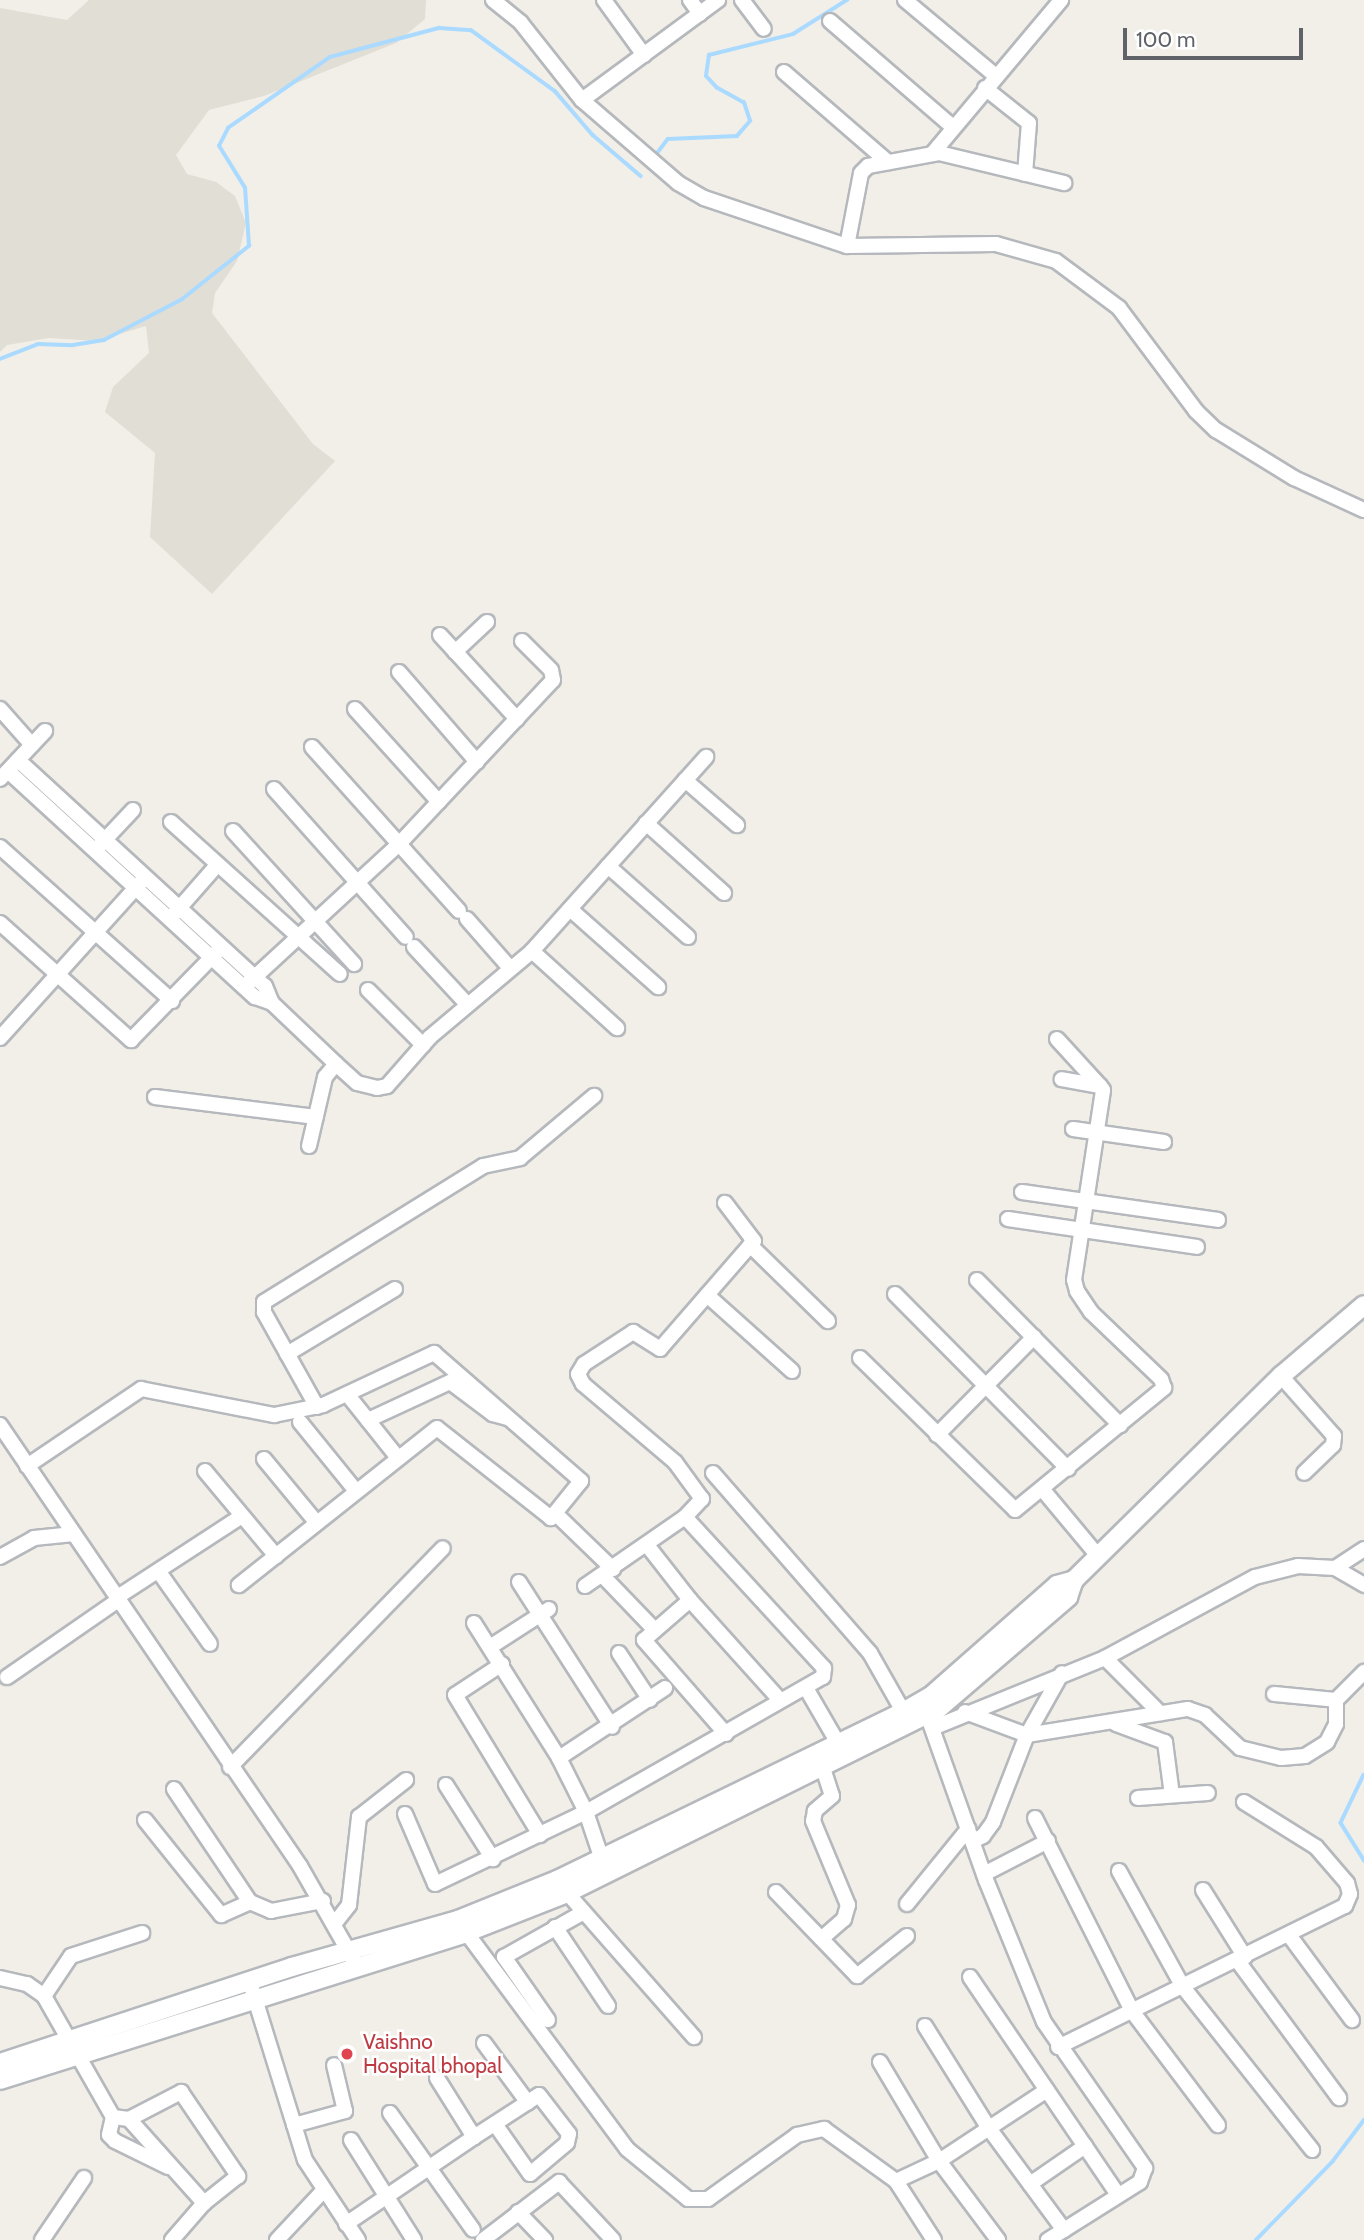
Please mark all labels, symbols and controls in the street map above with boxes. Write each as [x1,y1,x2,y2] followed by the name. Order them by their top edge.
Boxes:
[1126,14,1306,58] scale bar
[1136,27,1195,52] text: 100 m
[363,2029,502,2079] place label: Vaishno Hospital bhopal
[337,2044,357,2064] marker: Vaishno Hospital bhopal

